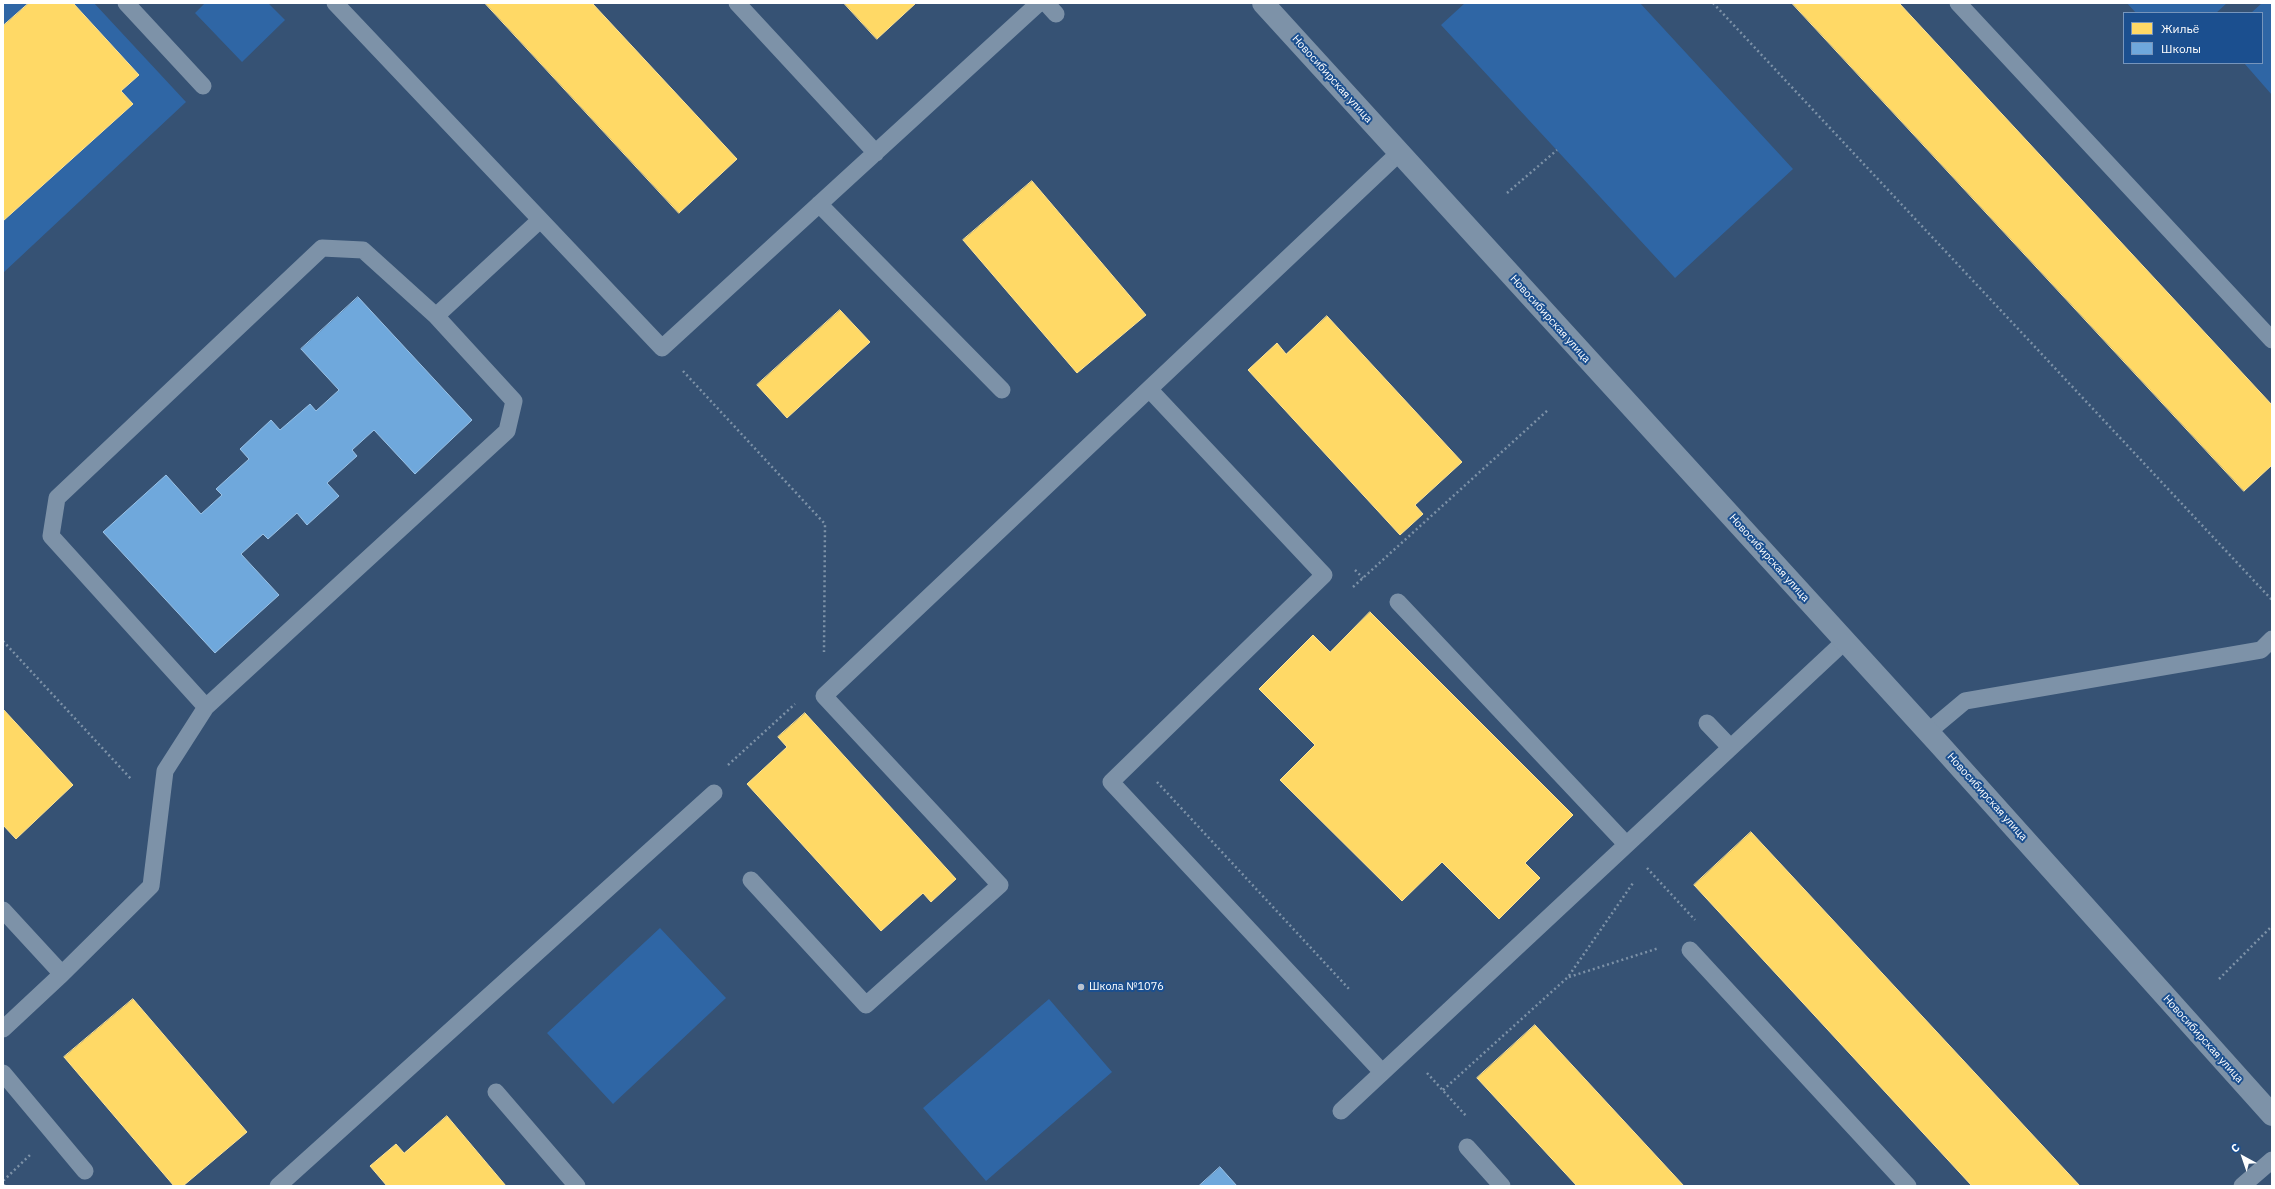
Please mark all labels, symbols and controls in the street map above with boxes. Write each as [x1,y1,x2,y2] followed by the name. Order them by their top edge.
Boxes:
[2123,12,2263,64] legend
[2161,21,2199,36] text: Жильё
[1289,32,1375,126] street label: Новосибирская улица
[2161,41,2201,56] text: Школы
[1507,272,1593,366] street label: Новосибирская улица
[1726,511,1812,605] street label: Новосибирская улица
[1944,750,2030,844] street label: Новосибирская улица
[1089,980,1164,994] place label: Школа №1076
[1076,982,1086,992] marker: Школа №1076
[2160,992,2246,1086] street label: Новосибирская улица
[2223,1137,2263,1177] north arrow
[2228,1140,2243,1155] text: С

